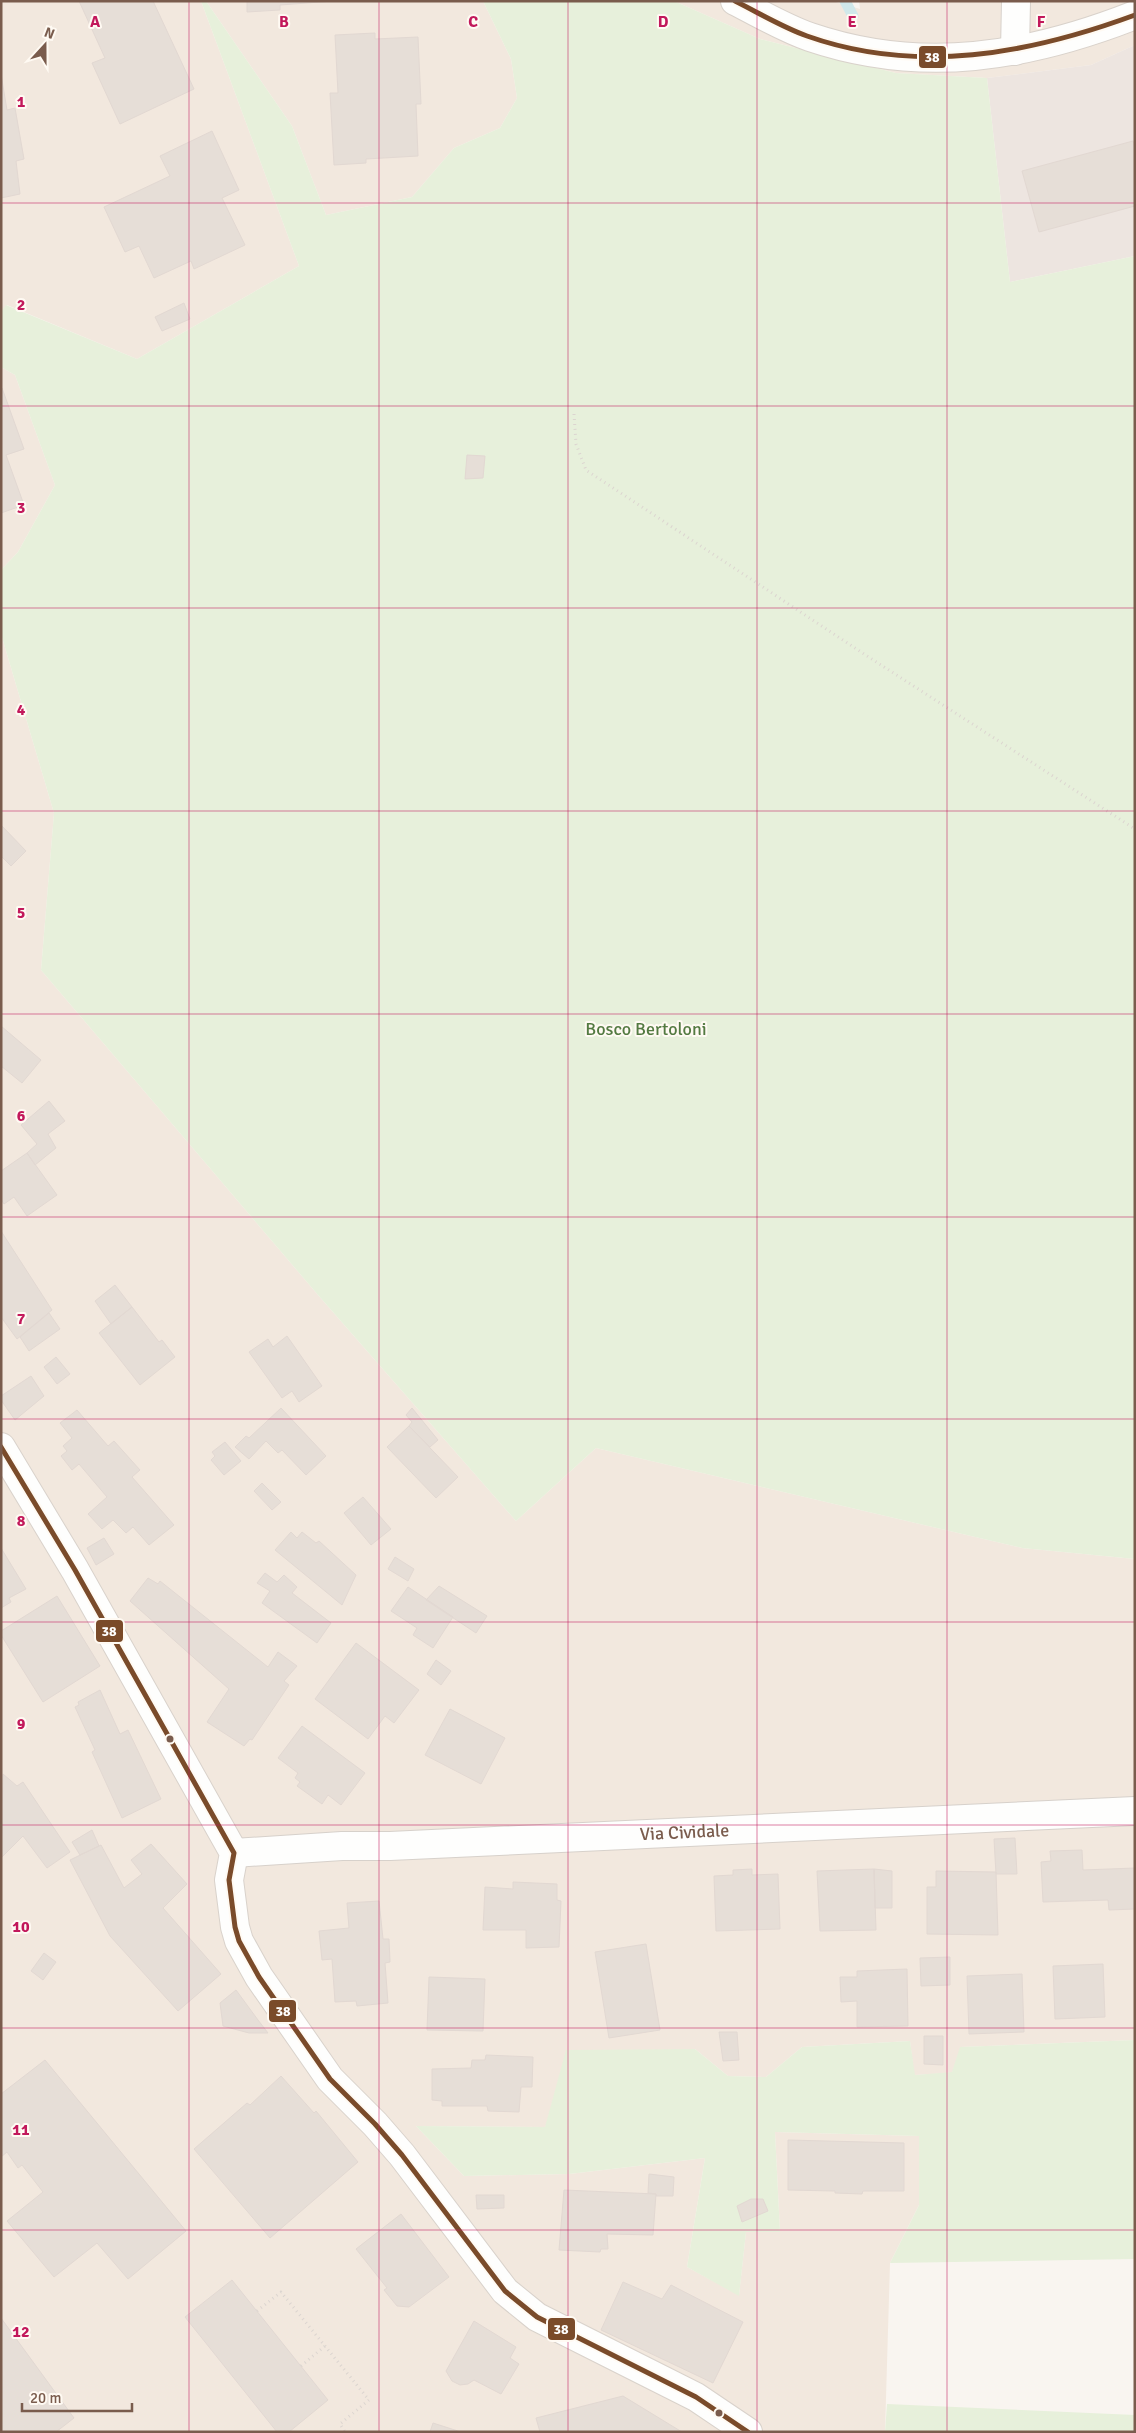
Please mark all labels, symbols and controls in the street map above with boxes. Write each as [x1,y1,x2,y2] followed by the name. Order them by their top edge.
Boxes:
[90,12,101,32] text: A
[279,12,289,32] text: B
[468,12,478,32] text: C
[658,12,669,32] text: D
[847,12,857,32] text: E
[1037,12,1046,32] text: F
[20,20,70,70] north arrow
[42,24,57,43] text: N
[918,45,947,69] line badge: 38
[924,49,940,66] text: 38
[17,92,26,112] text: 1
[17,295,25,315] text: 2
[17,498,25,518] text: 3
[17,700,26,720] text: 4
[17,903,25,923] text: 5
[585,1018,707,1040] park label: Bosco Bertoloni
[17,1106,26,1126] text: 6
[17,1309,26,1329] text: 7
[17,1511,26,1531] text: 8
[95,1619,124,1643] line badge: 38
[101,1623,117,1640] text: 38
[17,1714,26,1734] text: 9
[165,1734,175,1744] unlabelled marker
[639,1819,730,1845] street label: Via Cividale
[12,1917,30,1937] text: 10
[268,1999,297,2023] line badge: 38
[275,2003,291,2020] text: 38
[12,2120,30,2140] text: 11
[547,2317,576,2341] line badge: 38
[553,2321,569,2338] text: 38
[12,2322,30,2342] text: 12
[22,2380,132,2412] scale bar
[30,2389,61,2407] text: 20 m
[714,2408,724,2418] unlabelled marker

